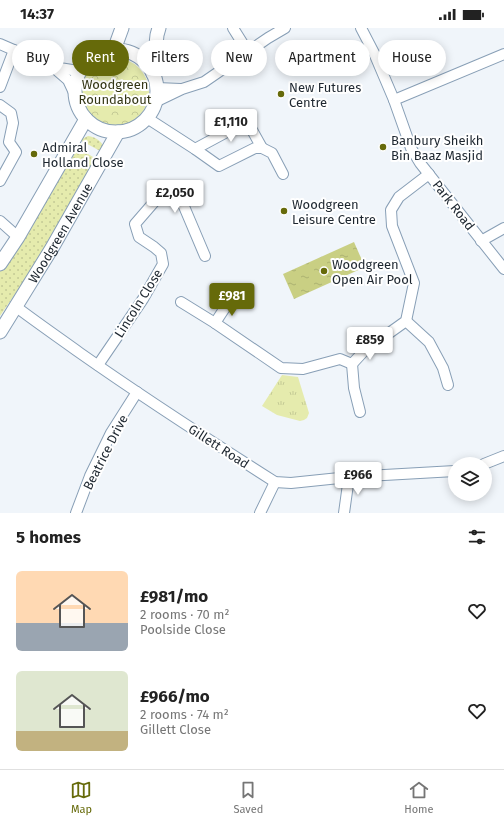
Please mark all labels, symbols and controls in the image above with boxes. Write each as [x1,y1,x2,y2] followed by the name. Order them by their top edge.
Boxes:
[20,5,54,23] text: 14:37
[12,40,64,76] chip: Buy
[72,40,129,76] chip: Rent
[137,40,203,76] chip: Filters
[211,40,267,76] chip: New
[275,40,370,76] chip: Apartment
[378,40,446,76] chip: House
[79,77,152,107] park label: Woodgreen Roundabout
[289,80,361,110] place label: New Futures Centre
[276,89,286,99] marker: New Futures Centre
[198,109,264,143] pin: £1,110
[214,114,248,129] text: £1,110
[391,133,483,163] place label: Banbury Sheikh Bin Baaz Masjid
[42,140,124,170] place label: Admiral Holland Close
[378,142,388,152] marker: Banbury Sheikh Bin Baaz Masjid
[29,149,39,159] marker: Admiral Holland Close
[430,177,478,233] street label: Park Road
[25,180,96,286] street label: Woodgreen Avenue
[142,180,208,214] pin: £2,050
[156,185,194,200] text: £2,050
[292,197,376,227] place label: Woodgreen Leisure Centre
[279,206,289,216] marker: Woodgreen Leisure Centre
[332,257,413,287] place label: Woodgreen Open Air Pool
[111,266,165,340] street label: Lincoln Close
[319,266,329,276] marker: Woodgreen Open Air Pool
[208,283,256,317] pin: £981
[218,288,246,303] text: £981
[346,327,394,361] pin: £859
[356,332,384,347] text: £859
[80,412,131,492] street label: Beatrice Drive
[186,421,252,472] street label: Gillett Road
[448,457,492,501] map controls
[448,457,492,501] button: layers
[334,462,382,496] pin: £966
[344,467,372,482] text: £966
[466,526,488,548] icon: filters
[16,527,81,548] text: 5 homes
[140,586,208,607] text: £981/mo
[48,587,96,635] icon: home
[466,600,488,622] icon: heart
[140,607,230,622] text: 2 rooms · 70 m²
[140,622,226,637] text: Poolside Close
[140,686,210,707] text: £966/mo
[48,687,96,735] icon: home
[466,700,488,722] icon: heart
[140,707,229,722] text: 2 rooms · 74 m²
[140,722,211,737] text: Gillett Close
[70,779,92,816] tab: Map
[233,779,263,816] tab: Saved
[404,779,434,816] tab: Home

